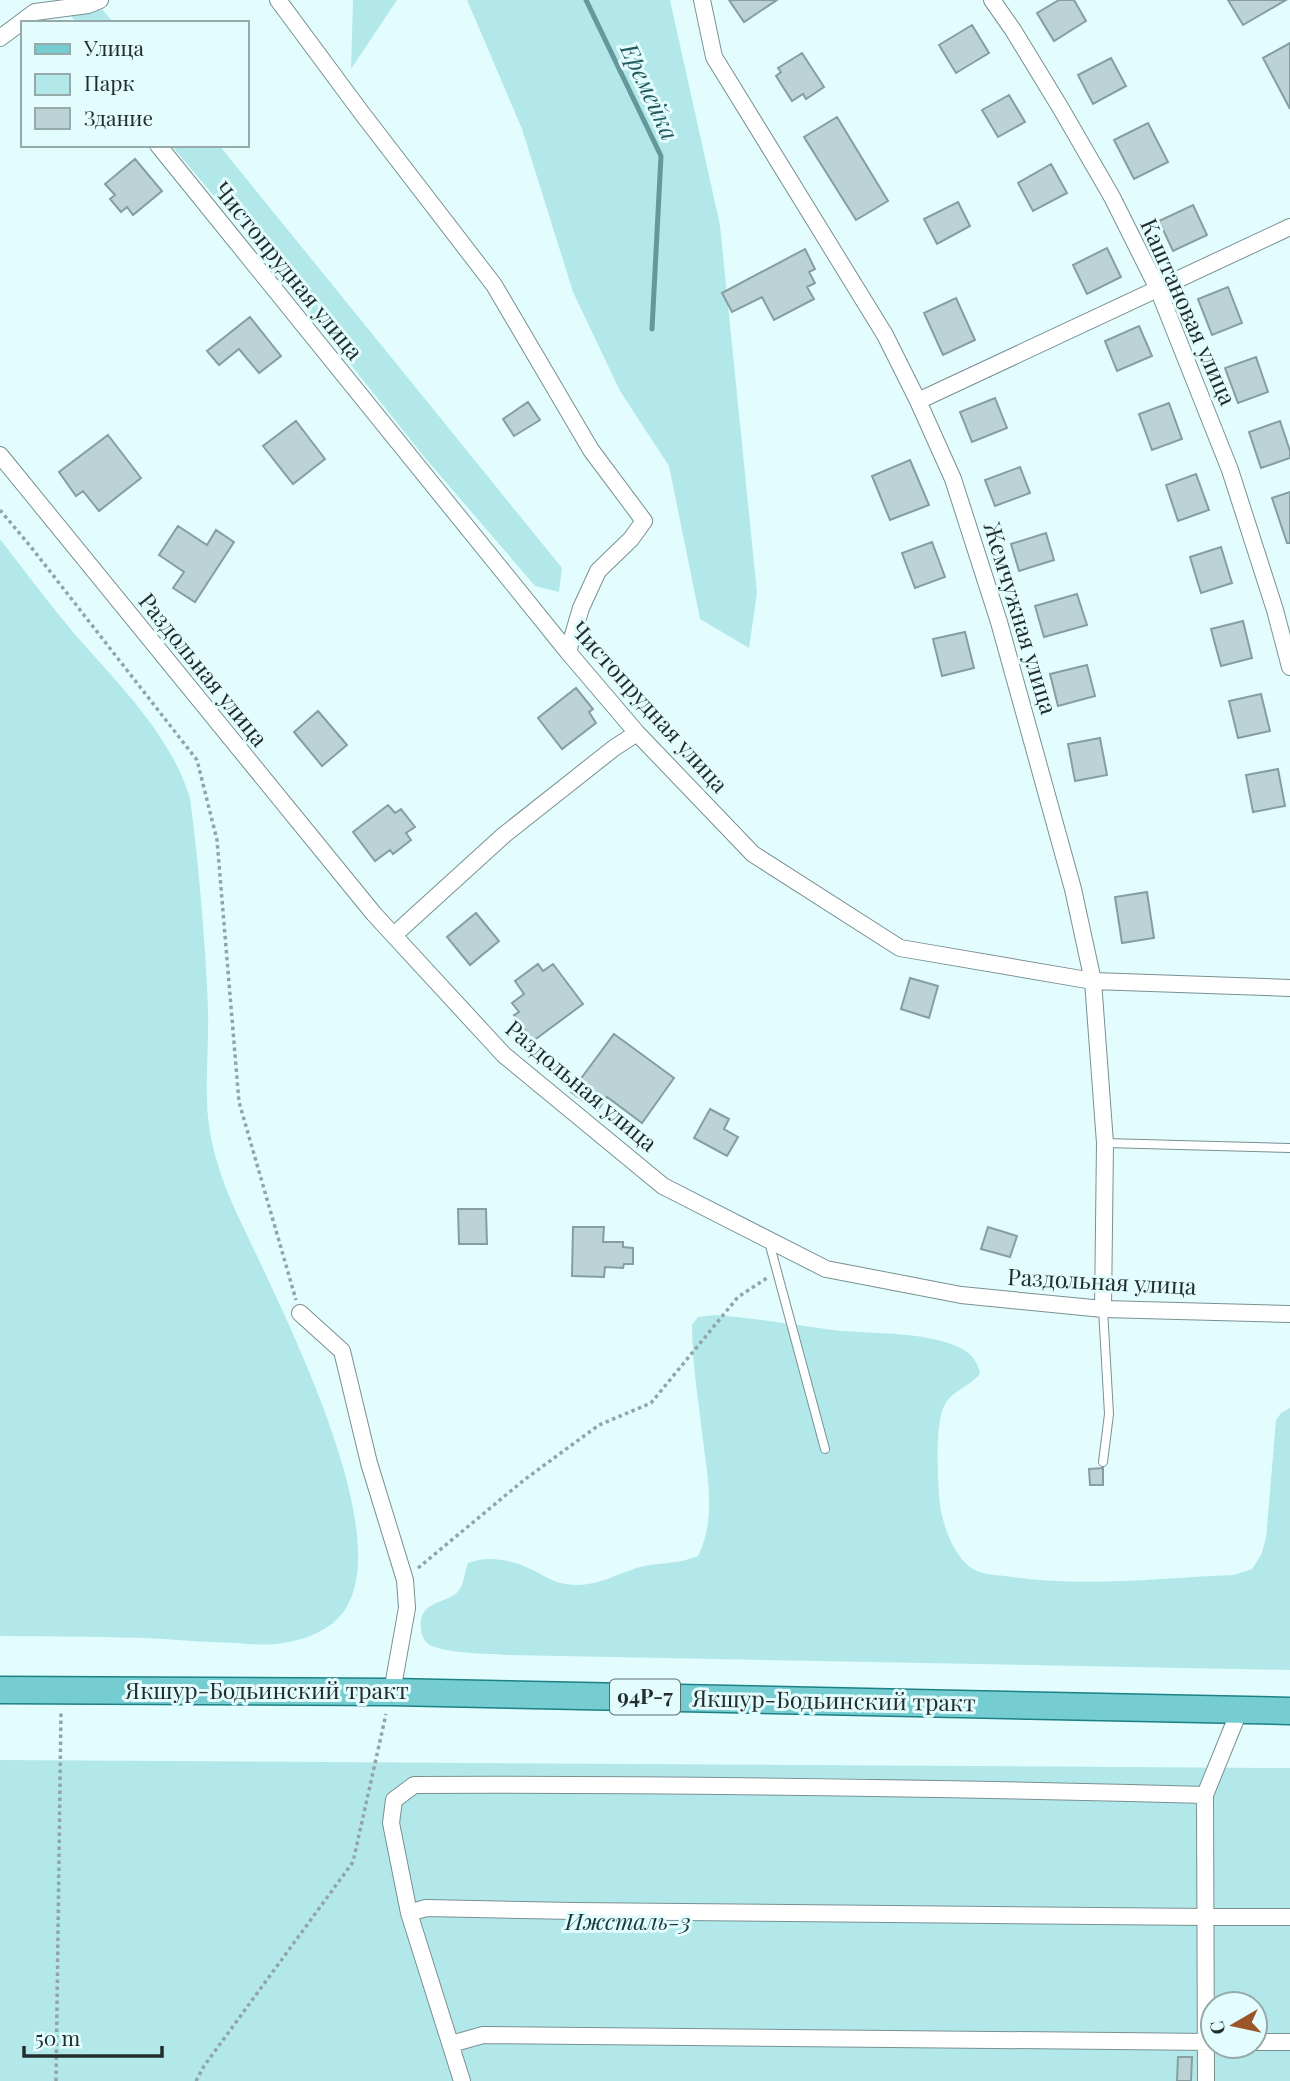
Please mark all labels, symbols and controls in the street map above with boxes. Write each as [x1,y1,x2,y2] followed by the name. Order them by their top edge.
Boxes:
[21,21,248,147] legend
[83,33,145,61] text: Улица
[614,37,687,145] water label: Еремейка
[84,68,134,96] text: Парк
[84,103,153,131] text: Здание
[208,174,371,366] street label: Чистопрудная улица
[1134,213,1245,410] street label: Каштановая улица
[977,517,1066,718] street label: Жемчужная улица
[133,586,276,753] street label: Раздольная улица
[565,613,736,799] street label: Чистопрудная улица
[500,1012,665,1158] street label: Раздольная улица
[1007,1260,1198,1301] street label: Раздольная улица
[124,1674,409,1705] street label: Якшур-Бодьинский тракт
[610,1680,680,1714] road number: 94Р-7
[691,1682,976,1717] street label: Якшур-Бодьинский тракт
[564,1905,691,1936] park label: Ижсталь-3
[1199,1990,1269,2060] north arrow
[24,2014,163,2058] scale bar
[1202,2019,1230,2036] text: С
[35,2023,81,2051] text: 50 m

